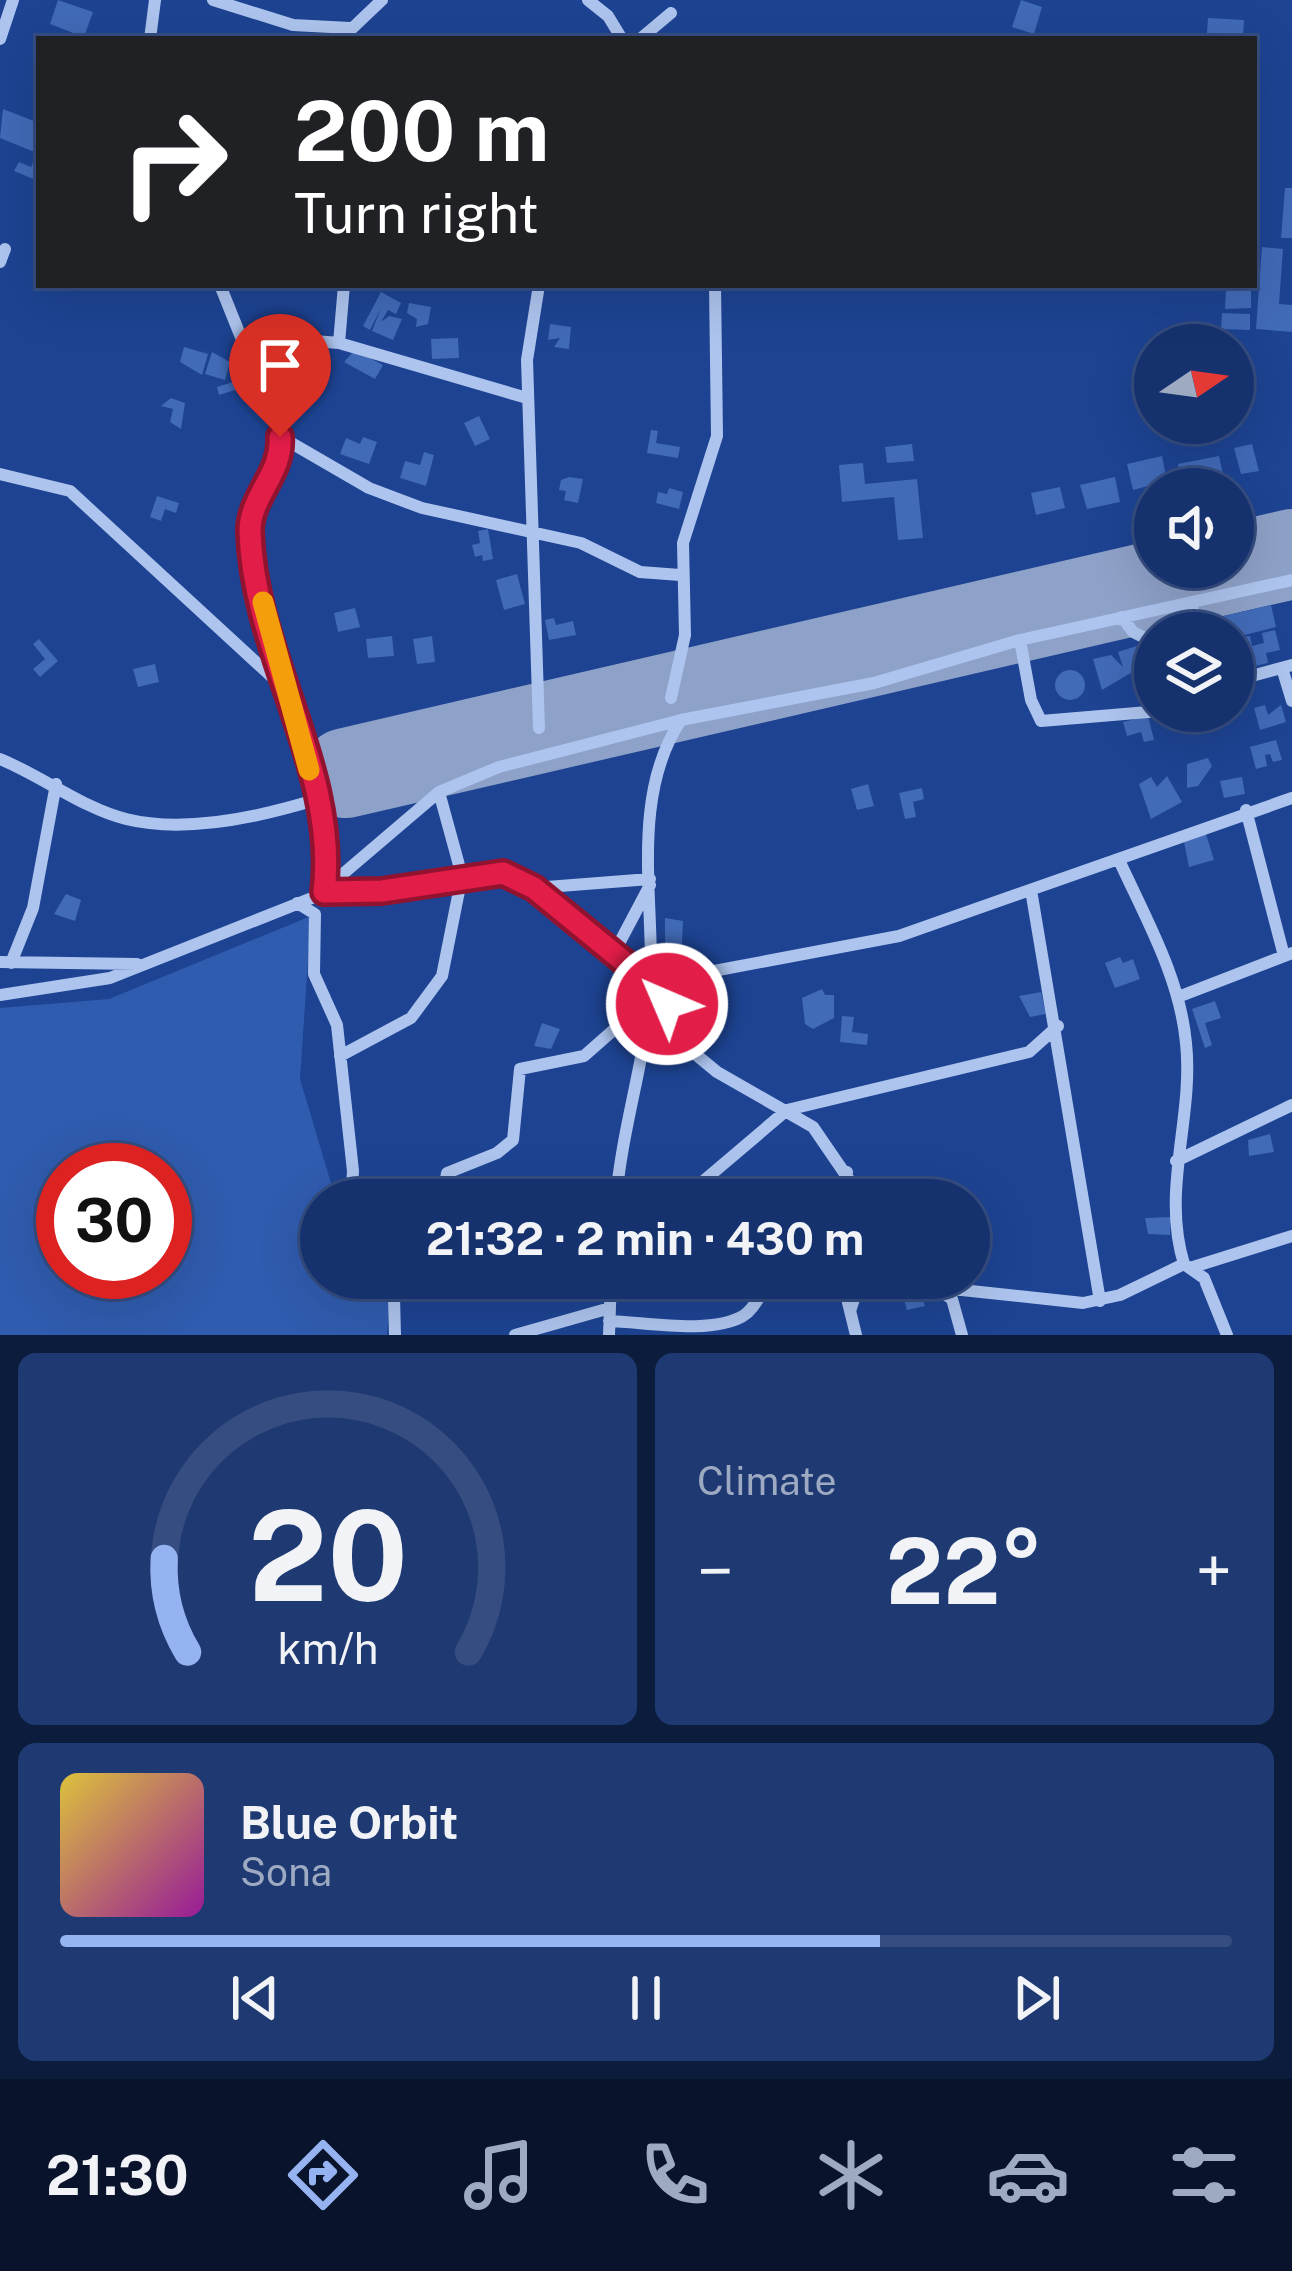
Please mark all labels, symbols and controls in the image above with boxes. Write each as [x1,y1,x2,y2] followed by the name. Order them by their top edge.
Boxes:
[294,81,550,180] text: 200 m
[96,84,252,240] icon: right
[294,182,539,245] text: Turn right
[229,314,331,437] pin
[1134,324,1254,444] north arrow
[1134,324,1254,732] map controls
[247,332,313,398] icon: arrive
[1134,468,1254,588] button: sound
[1134,612,1254,732] button: layers
[604,941,730,1067] position arrow
[36,1143,192,1299] speed limit sign: 30
[426,1212,864,1265] text: 21:32 · 2 min · 430 m
[697,1458,837,1504] text: Climate
[248,1482,407,1629] text: 20
[886,1518,1043,1624] text: 22°
[697,1532,734,1610] text: −
[1195,1532,1232,1610] text: +
[277,1623,378,1674] text: km/h
[240,1796,458,1849] text: Blue Orbit
[240,1849,332,1895] text: Sona
[222,1965,288,2031] icon: previous
[613,1965,679,2031] icon: pause
[1004,1965,1070,2031] icon: next
[281,2133,365,2217] icon: directions
[457,2133,541,2217] icon: music
[633,2133,717,2217] icon: phone
[809,2133,893,2217] icon: climate
[986,2133,1070,2217] icon: car
[1162,2133,1246,2217] icon: filters
[46,2144,189,2207] text: 21:30

